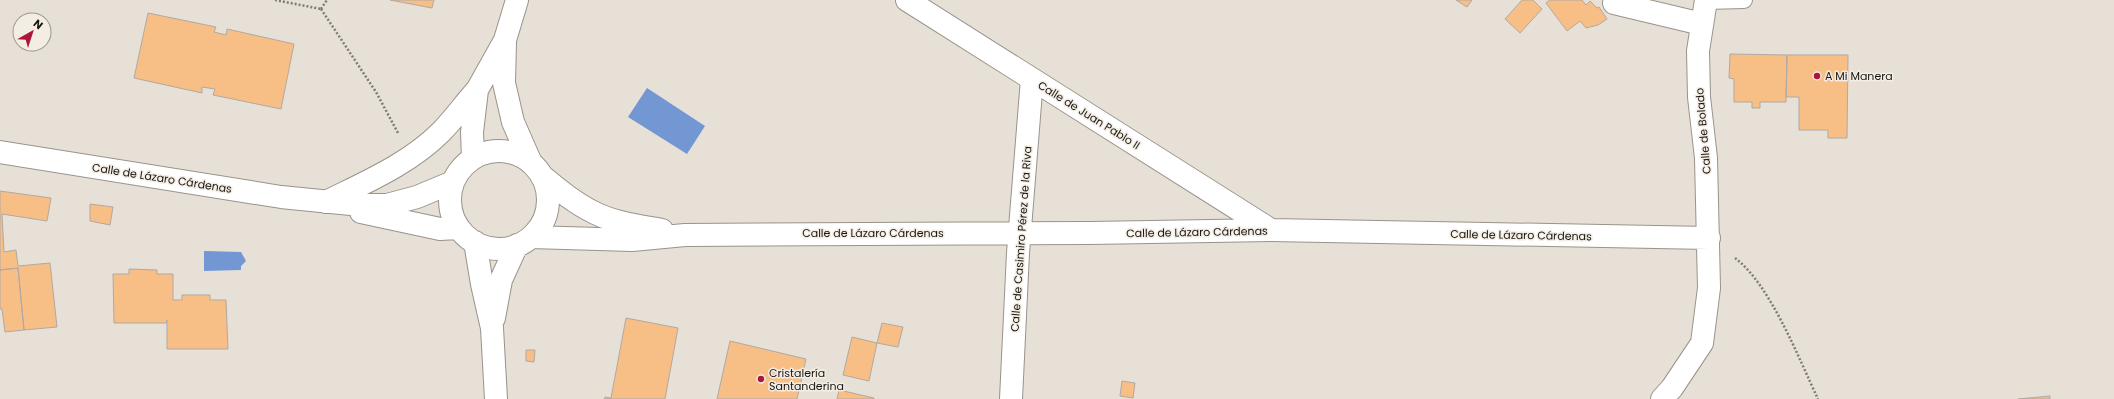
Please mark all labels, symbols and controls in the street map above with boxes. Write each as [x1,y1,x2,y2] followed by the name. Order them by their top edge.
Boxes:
[12,12,52,52] north arrow
[30,15,47,33] text: N
[1825,68,1893,84] place label: A Mi Manera
[1812,71,1822,81] marker: A Mi Manera
[1035,77,1143,153] street label: Calle de Juan Pablo II
[1691,87,1715,175] street label: Calle de Bolado
[1007,146,1035,332] street label: Calle de Casimiro Pérez de la Riva
[91,159,233,197] street label: Calle de Lázaro Cárdenas
[1126,223,1268,241] street label: Calle de Lázaro Cárdenas
[802,225,944,241] street label: Calle de Lázaro Cárdenas
[1450,226,1592,244] street label: Calle de Lázaro Cárdenas
[769,365,844,394] place label: Cristalería Santanderina
[756,374,766,384] marker: Cristalería Santanderina

